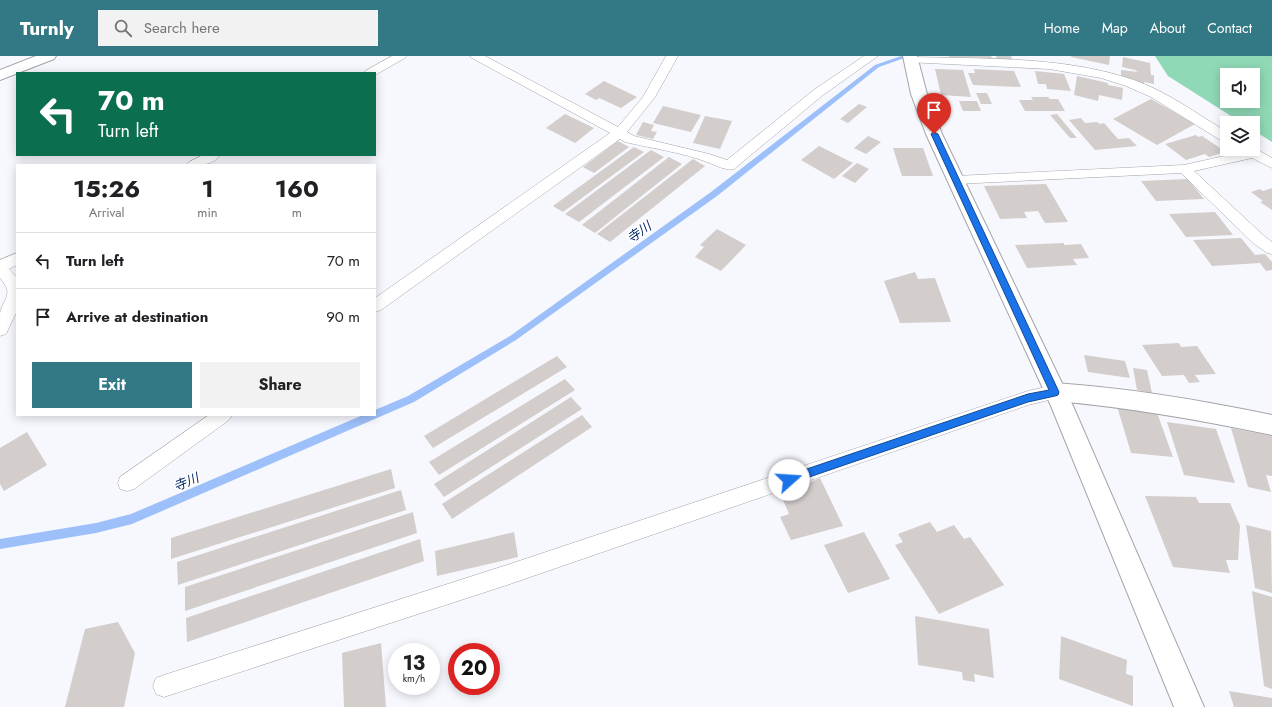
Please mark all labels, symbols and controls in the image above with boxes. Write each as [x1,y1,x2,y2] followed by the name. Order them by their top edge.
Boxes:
[98,10,378,46] search box
[20,15,74,42] text: Turnly
[112,17,134,39] icon: search
[144,17,220,39] text: Search here
[1044,18,1080,38] text: Home
[1102,18,1128,38] text: Map
[1150,18,1185,38] text: About
[1207,18,1252,38] text: Contact
[1220,68,1260,156] map controls
[1220,68,1260,108] button: sound
[98,80,165,121] text: 70 m
[32,88,84,140] icon: left
[917,93,951,134] pin
[923,99,945,121] icon: arrive
[1220,116,1260,156] button: layers
[98,118,158,144] text: Turn left
[73,171,140,206] text: 15:26
[201,171,214,206] text: 1
[275,171,319,206] text: 160
[89,203,125,222] text: Arrival
[197,203,218,222] text: min
[292,203,302,222] text: m
[623,216,657,247] water label: 寺川
[32,250,54,272] icon: left
[66,250,124,272] text: Turn left
[327,250,360,272] text: 70 m
[32,306,54,328] icon: arrive
[66,306,208,328] text: Arrive at destination
[326,306,360,328] text: 90 m
[32,362,192,408] button: Exit
[200,362,360,408] button: Share
[768,459,810,501] position arrow
[170,467,204,496] water label: 寺川
[448,643,500,695] speed limit sign: 20
[403,649,425,678] text: 13
[403,671,425,686] text: km/h

